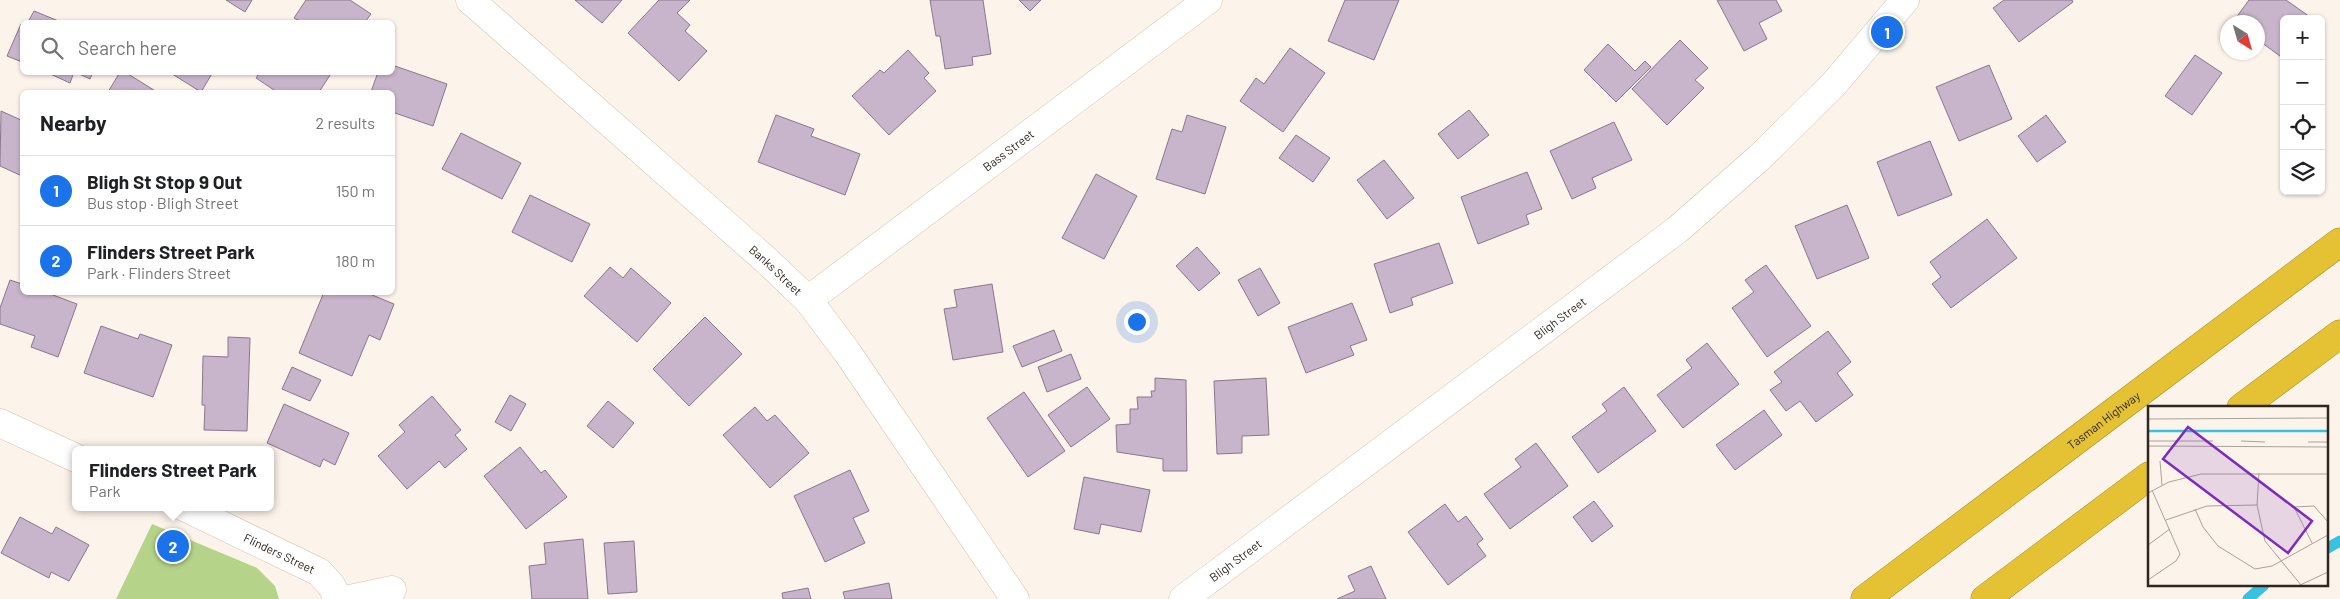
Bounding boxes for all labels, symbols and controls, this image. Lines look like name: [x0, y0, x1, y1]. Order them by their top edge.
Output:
pin: 1: [1871, 13, 1903, 51]
north arrow: [2220, 15, 2265, 60]
map controls: [2280, 15, 2325, 195]
button: +: [2280, 15, 2325, 60]
search box: [20, 20, 395, 75]
icon: search: [38, 34, 66, 62]
text: Search here: [78, 36, 177, 59]
button: −: [2280, 60, 2325, 105]
button: locate: [2280, 105, 2325, 150]
text: Nearby: [40, 110, 106, 135]
text: 2 results: [316, 113, 375, 132]
street label: Bass Street: [980, 126, 1036, 174]
button: layers: [2280, 150, 2325, 195]
text: Bligh St Stop 9 Out: [87, 170, 242, 193]
text: 1: [53, 181, 59, 200]
text: 150 m: [336, 181, 375, 200]
text: Bus stop · Bligh Street: [87, 193, 239, 212]
text: Flinders Street Park: [87, 240, 255, 263]
street label: Banks Street: [747, 242, 805, 298]
text: 2: [52, 251, 60, 270]
text: 180 m: [336, 251, 375, 270]
text: Park · Flinders Street: [87, 263, 231, 282]
street label: Bligh Street: [1531, 294, 1588, 342]
your location: [1124, 309, 1150, 335]
street label: Tasman Highway: [2064, 388, 2143, 452]
inset map: [2148, 406, 2328, 586]
popup: [72, 446, 274, 511]
text: Flinders Street Park: [89, 458, 257, 481]
text: Park: [89, 481, 121, 500]
pin: 2: [157, 527, 189, 565]
street label: Flinders Street: [242, 530, 317, 576]
street label: Bligh Street: [1206, 536, 1264, 584]

